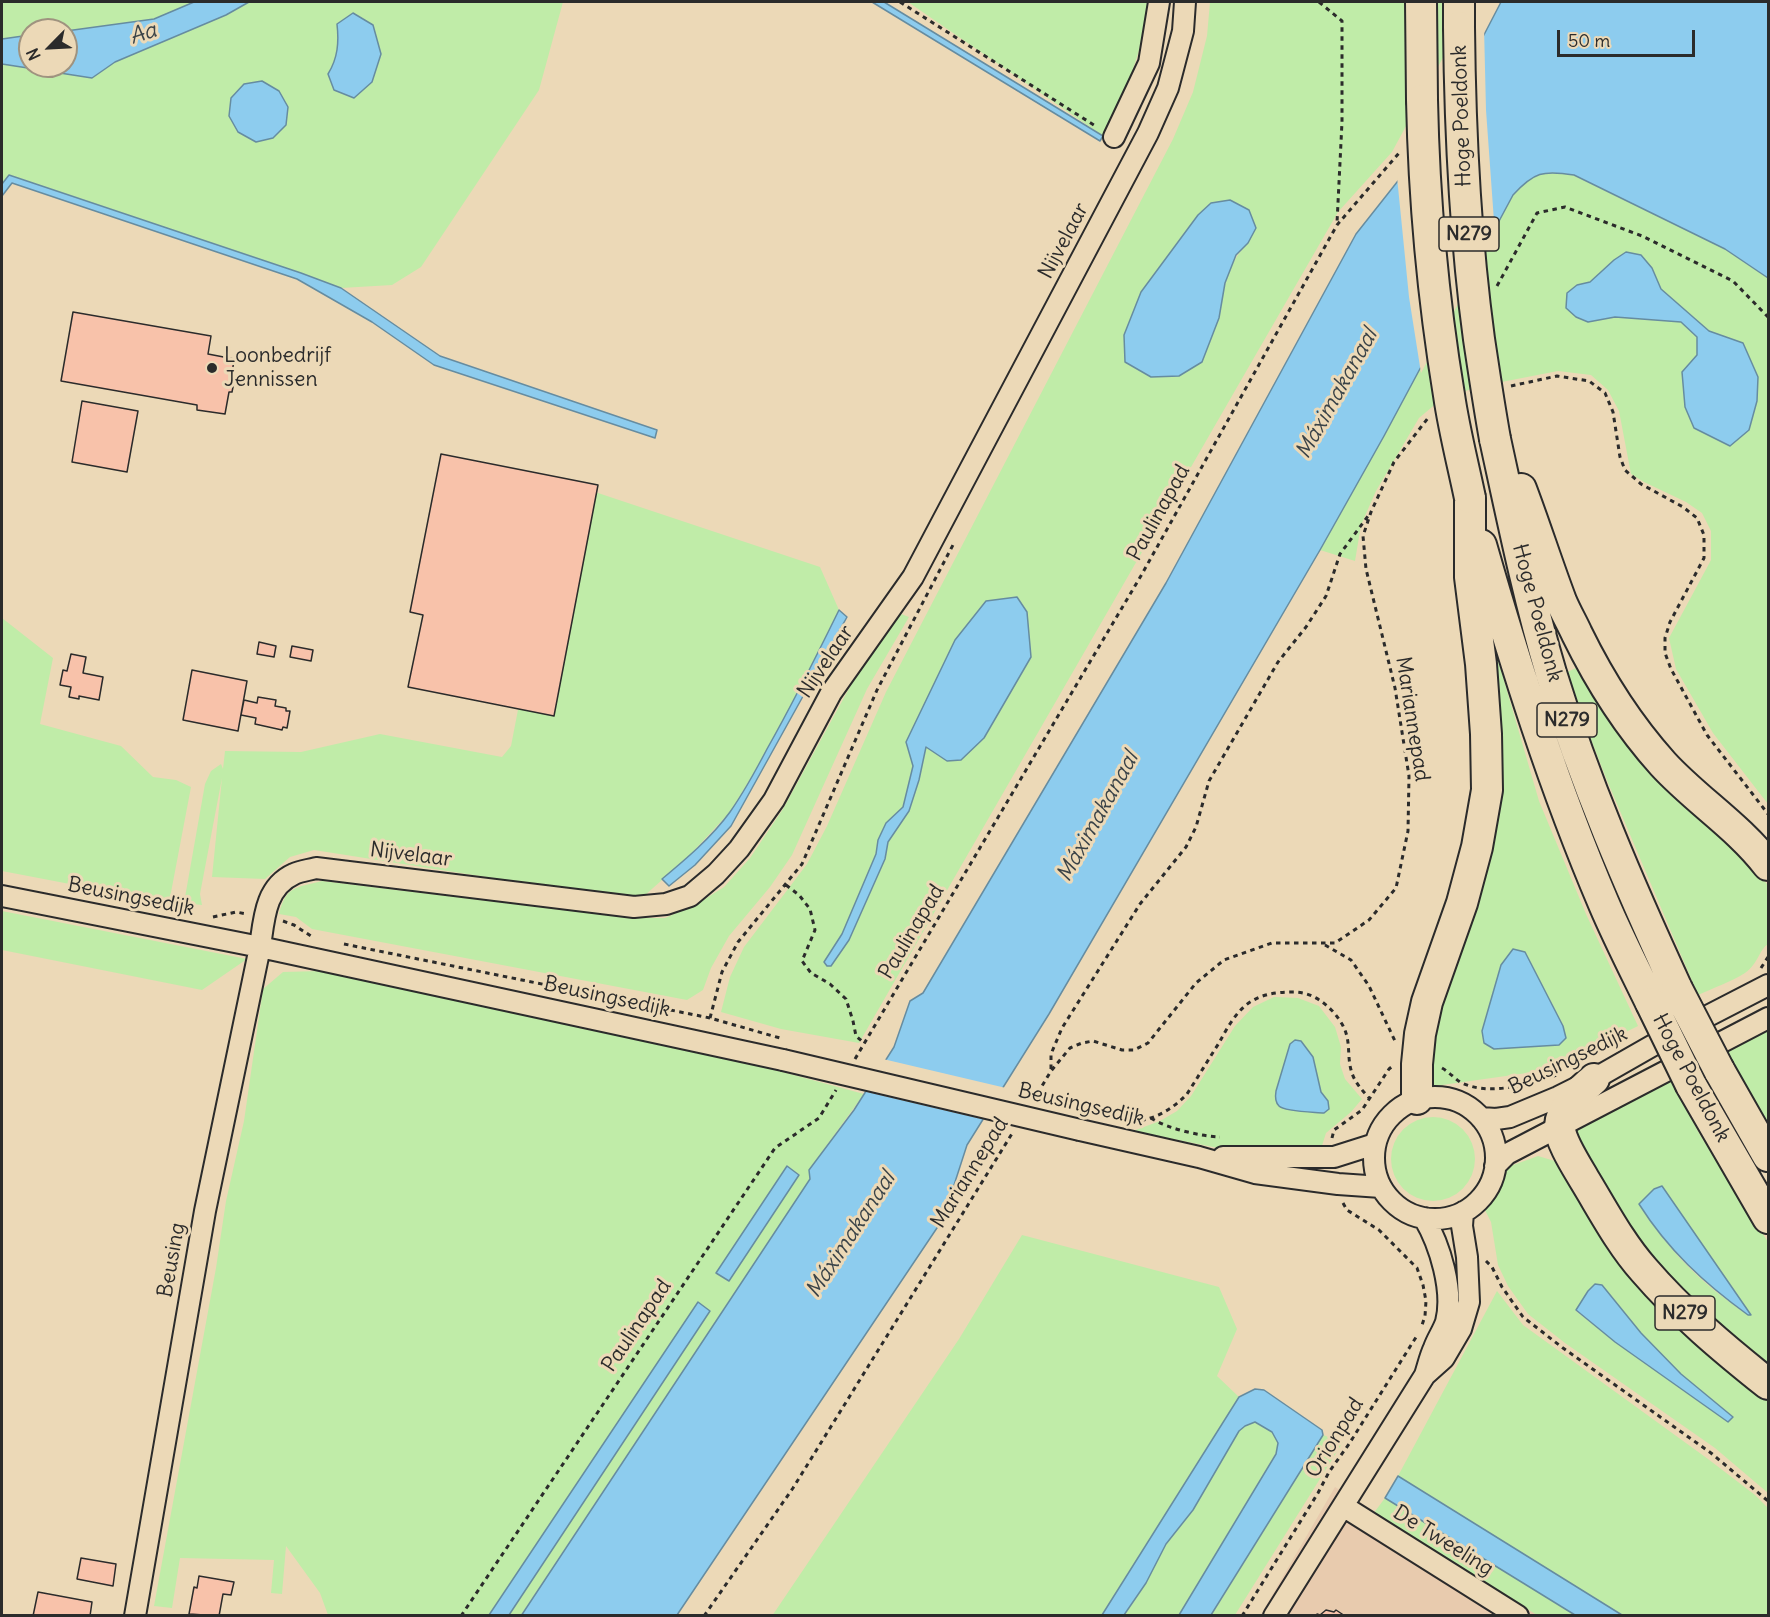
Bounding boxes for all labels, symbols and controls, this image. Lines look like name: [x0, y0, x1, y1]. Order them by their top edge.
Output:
water label: Aa: [126, 17, 160, 51]
north arrow: [18, 18, 78, 78]
scale bar: [1560, 18, 1698, 56]
text: 50 m: [1568, 29, 1610, 52]
text: N: [22, 45, 45, 64]
street label: Hoge Poeldonk: [1447, 45, 1477, 187]
street label: Nijvelaar: [1034, 199, 1094, 283]
road number: N279: [1439, 217, 1499, 251]
water label: Máximakanaal: [1291, 325, 1383, 463]
place label: Loonbedrijf Jennissen: [224, 343, 331, 393]
marker: Loonbedrijf Jennissen: [205, 361, 219, 375]
street label: Paulinapad: [1122, 461, 1196, 565]
street label: Hoge Poeldonk: [1506, 541, 1568, 685]
street label: Nijvelaar: [792, 621, 860, 703]
street label: Mariannepad: [1390, 655, 1434, 783]
road number: N279: [1537, 703, 1597, 737]
water label: Máximakanaal: [1052, 748, 1144, 886]
street label: Nijvelaar: [369, 837, 453, 873]
street label: Beusingsedijk: [65, 872, 197, 922]
street label: Paulinapad: [874, 880, 950, 984]
street label: Beusingsedijk: [541, 971, 673, 1023]
street label: Hoge Poeldonk: [1647, 1009, 1735, 1147]
street label: Beusingsedijk: [1505, 1021, 1631, 1101]
street label: Beusingsedijk: [1015, 1078, 1147, 1132]
street label: Mariannepad: [926, 1113, 1014, 1233]
water label: Máximakanaal: [801, 1167, 901, 1303]
street label: Beusing: [153, 1221, 191, 1299]
street label: Paulinapad: [597, 1275, 677, 1377]
road number: N279: [1655, 1296, 1715, 1330]
street label: Orionpad: [1301, 1393, 1369, 1483]
street label: De Tweeling: [1388, 1500, 1498, 1582]

